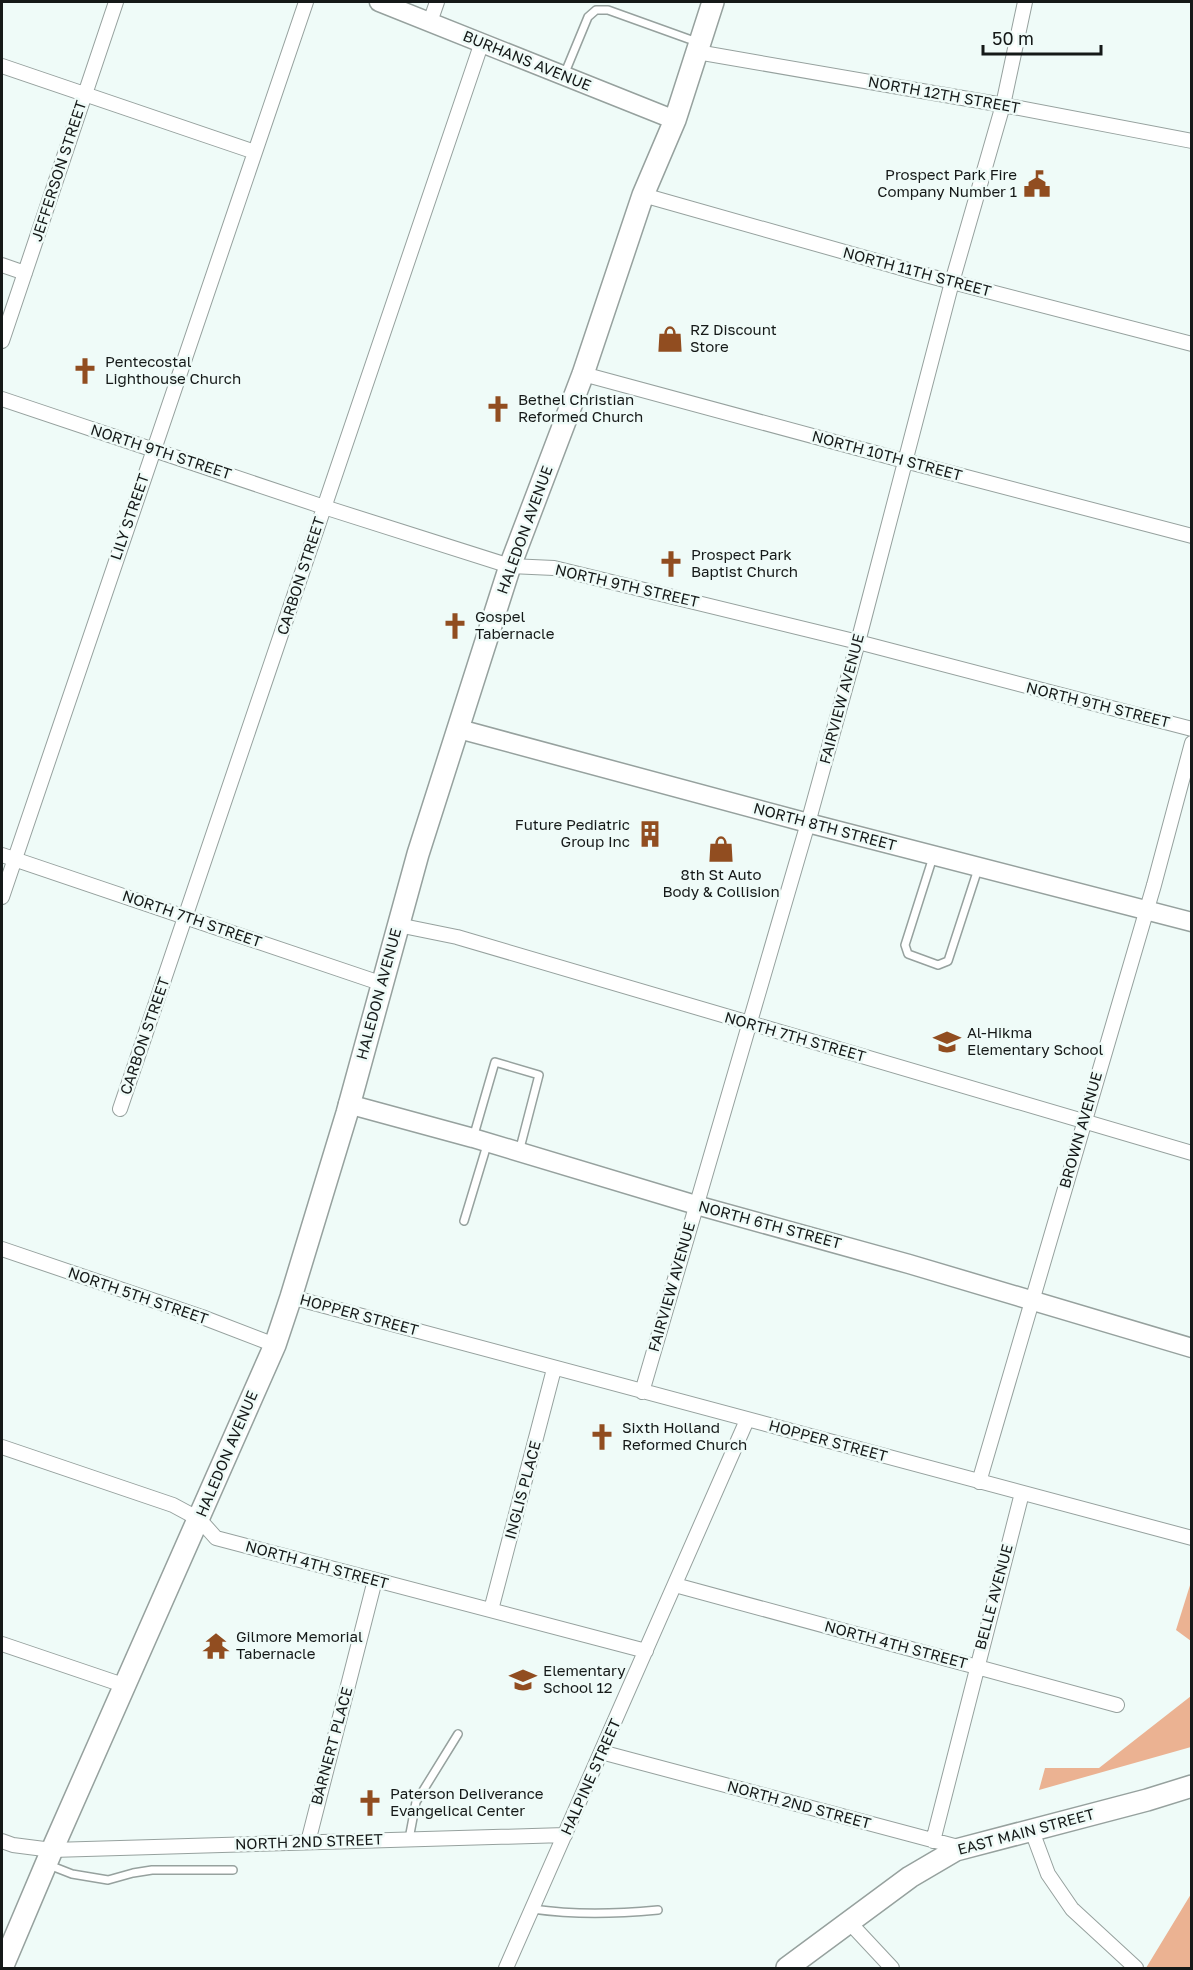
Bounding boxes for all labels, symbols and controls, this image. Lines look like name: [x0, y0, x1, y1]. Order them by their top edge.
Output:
scale bar: [983, 18, 1102, 56]
street label: BURHANS AVENUE: [461, 26, 594, 94]
text: 50 m: [992, 27, 1034, 49]
street label: NORTH 12TH STREET: [867, 72, 1022, 116]
street label: JEFFERSON STREET: [27, 98, 89, 243]
place label: Prospect Park Fire Company Number 1: [877, 165, 1017, 200]
public building icon: Prospect Park Fire Company Number 1: [1022, 169, 1052, 199]
street label: NORTH 11TH STREET: [841, 243, 993, 299]
place label: RZ Discount Store: [690, 320, 777, 355]
shop icon: RZ Discount Store: [655, 324, 685, 354]
place label: Pentecostal Lighthouse Church: [105, 352, 241, 387]
church icon: Pentecostal Lighthouse Church: [70, 356, 100, 386]
place label: Bethel Christian Reformed Church: [518, 390, 643, 425]
church icon: Bethel Christian Reformed Church: [483, 394, 513, 424]
street label: NORTH 9TH STREET: [89, 420, 234, 482]
street label: NORTH 10TH STREET: [810, 426, 964, 484]
street label: HALEDON AVENUE: [492, 463, 556, 596]
street label: LILY STREET: [106, 471, 152, 562]
street label: CARBON STREET: [272, 514, 328, 637]
place label: Prospect Park Baptist Church: [691, 545, 798, 580]
church icon: Prospect Park Baptist Church: [656, 549, 686, 579]
street label: NORTH 9TH STREET: [553, 560, 701, 610]
place label: Gospel Tabernacle: [475, 607, 555, 642]
church icon: Gospel Tabernacle: [440, 611, 470, 641]
street label: FAIRVIEW AVENUE: [815, 632, 867, 766]
street label: NORTH 9TH STREET: [1025, 677, 1172, 731]
street label: NORTH 8TH STREET: [752, 798, 899, 854]
place label: Future Pediatric Group Inc: [515, 815, 630, 850]
building icon: Future Pediatric Group Inc: [635, 819, 665, 849]
shop icon: 8th St Auto Body & Collision: [706, 834, 736, 864]
place label: 8th St Auto Body & Collision: [662, 865, 780, 900]
street label: NORTH 7TH STREET: [120, 886, 264, 950]
street label: HALEDON AVENUE: [352, 926, 404, 1061]
street label: CARBON STREET: [116, 975, 173, 1097]
street label: NORTH 7TH STREET: [723, 1007, 868, 1065]
place label: Al-Hikma Elementary School: [967, 1023, 1103, 1058]
school or university icon: Al-Hikma Elementary School: [932, 1027, 962, 1057]
street label: BROWN AVENUE: [1055, 1069, 1105, 1190]
street label: NORTH 6TH STREET: [697, 1196, 844, 1252]
street label: FAIRVIEW AVENUE: [644, 1220, 698, 1354]
street label: NORTH 5TH STREET: [66, 1263, 211, 1327]
street label: HOPPER STREET: [298, 1290, 420, 1339]
street label: HALEDON AVENUE: [191, 1388, 261, 1519]
street label: HOPPER STREET: [767, 1416, 889, 1465]
place label: Sixth Holland Reformed Church: [622, 1418, 747, 1453]
church icon: Sixth Holland Reformed Church: [587, 1422, 617, 1452]
street label: INGLIS PLACE: [500, 1439, 544, 1541]
street label: NORTH 4TH STREET: [244, 1536, 391, 1592]
street label: BELLE AVENUE: [970, 1542, 1016, 1652]
street label: NORTH 4TH STREET: [823, 1616, 970, 1672]
place label: Gilmore Memorial Tabernacle: [236, 1627, 363, 1662]
temple icon: Gilmore Memorial Tabernacle: [201, 1631, 231, 1661]
place label: Elementary School 12: [543, 1661, 626, 1696]
school or university icon: Elementary School 12: [508, 1665, 538, 1695]
street label: BARNERT PLACE: [307, 1685, 355, 1807]
street label: HALPINE STREET: [556, 1716, 624, 1838]
street label: NORTH 2ND STREET: [725, 1776, 873, 1832]
place label: Paterson Deliverance Evangelical Center: [390, 1784, 544, 1819]
church icon: Paterson Deliverance Evangelical Center: [355, 1788, 385, 1818]
street label: EAST MAIN STREET: [955, 1804, 1096, 1858]
street label: NORTH 2ND STREET: [235, 1829, 383, 1853]

